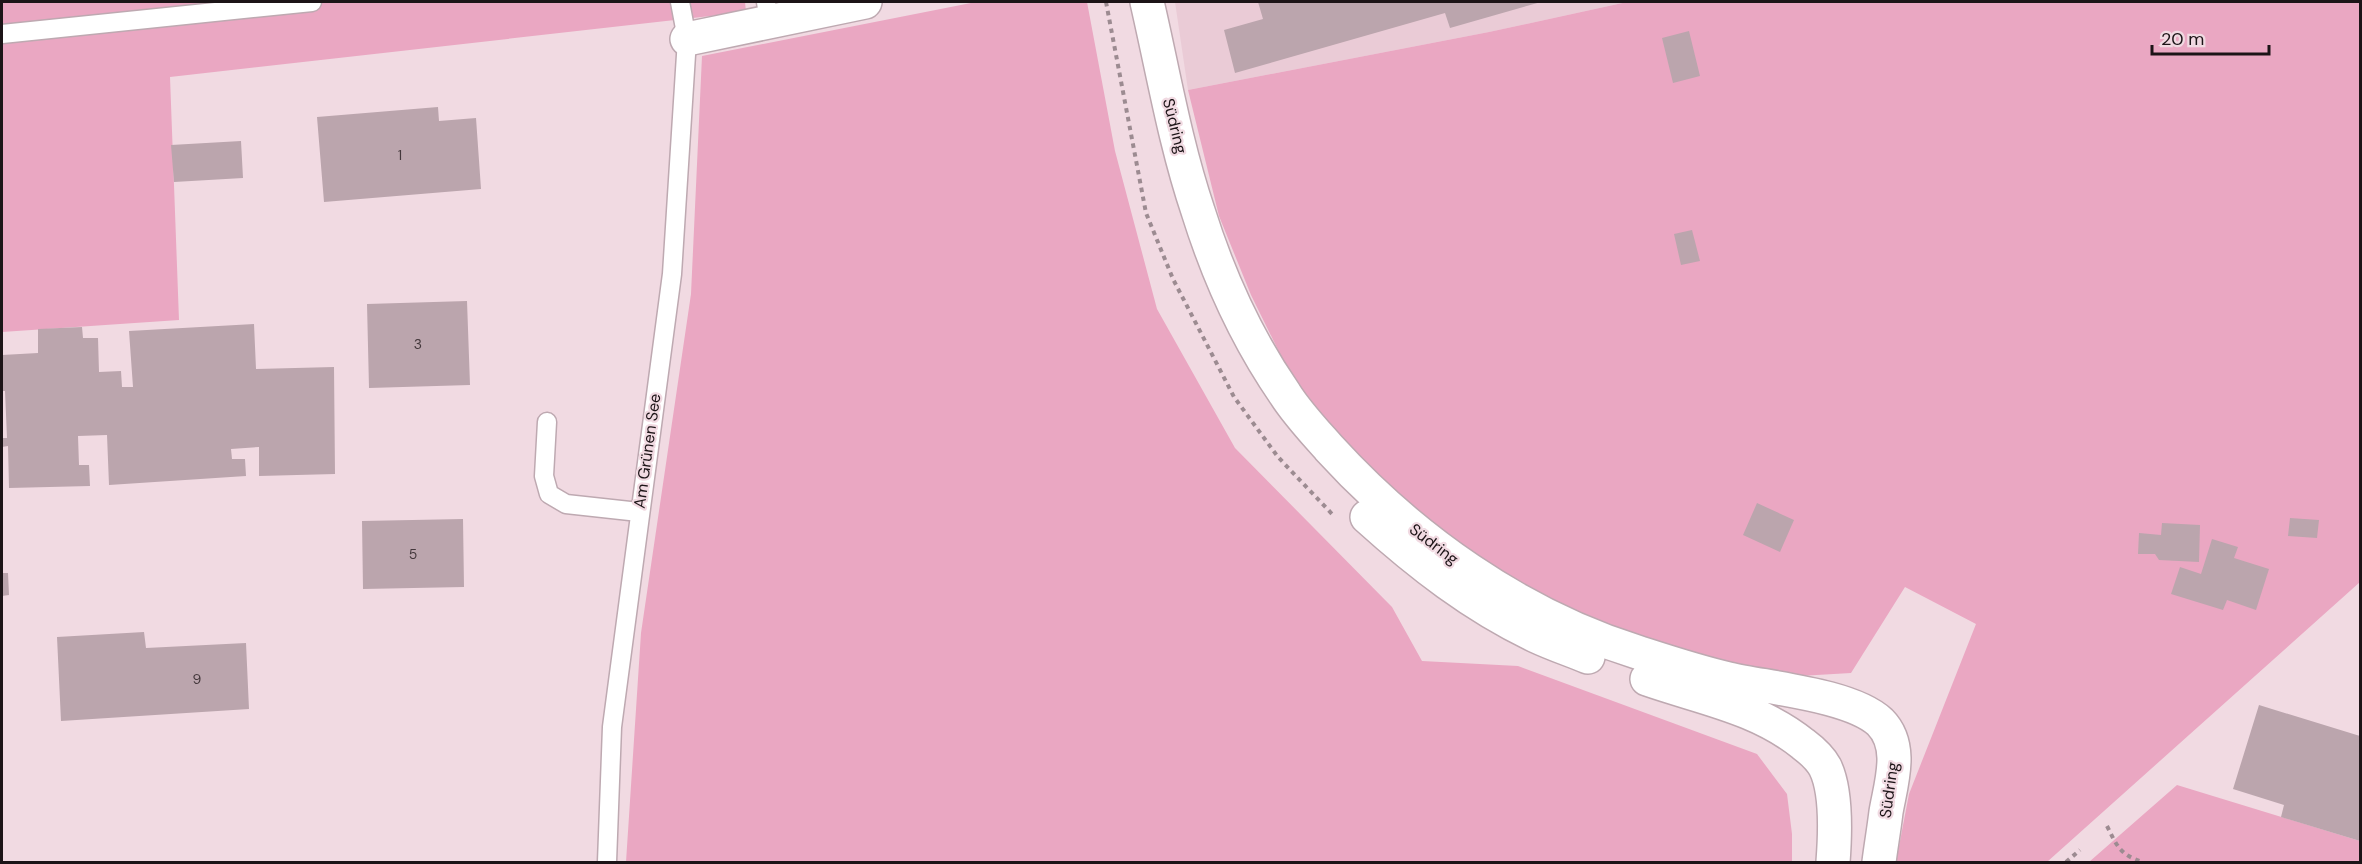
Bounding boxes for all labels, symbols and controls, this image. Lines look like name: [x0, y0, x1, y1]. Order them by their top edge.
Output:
scale bar: [2152, 18, 2269, 56]
text: 20 m: [2161, 27, 2204, 51]
street label: Südring: [1158, 96, 1192, 156]
house number: 1: [398, 146, 402, 164]
house number: 3: [414, 335, 422, 353]
street label: Am Grünen See: [629, 392, 665, 510]
street label: Südring: [1405, 519, 1463, 569]
house number: 5: [409, 545, 417, 563]
house number: 9: [193, 670, 202, 688]
street label: Südring: [1875, 761, 1903, 819]

